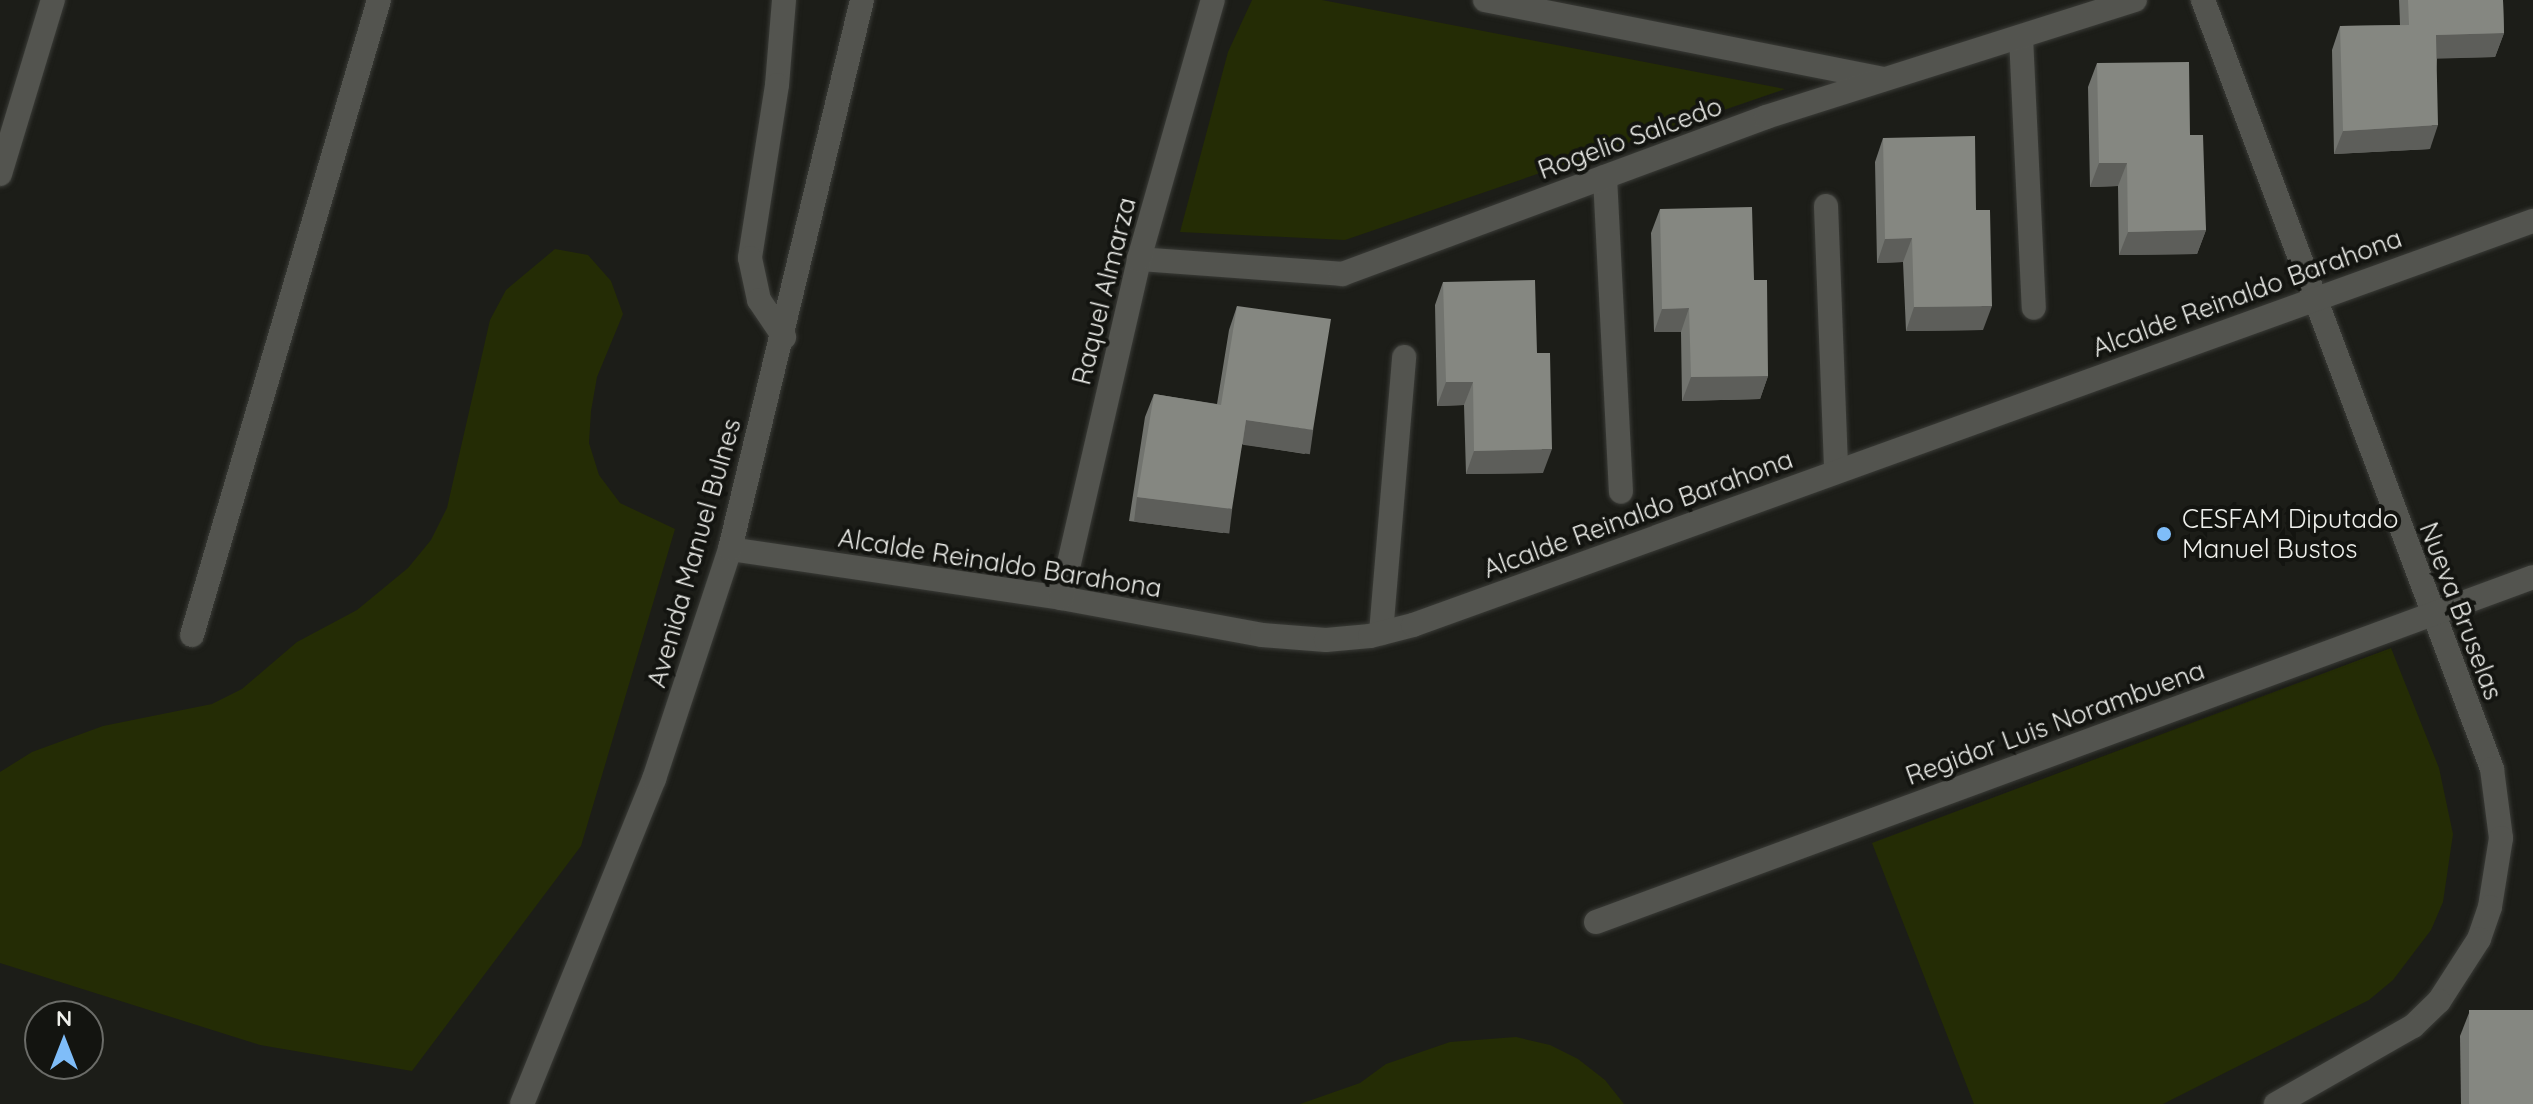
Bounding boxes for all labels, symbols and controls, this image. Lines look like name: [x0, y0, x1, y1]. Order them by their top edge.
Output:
street label: Rogelio Salcedo: [1534, 90, 1726, 186]
street label: Raquel Almarza: [1066, 194, 1142, 388]
street label: Alcalde Reinaldo Barahona: [2088, 222, 2406, 364]
street label: Avenida Manuel Bulnes: [641, 415, 747, 691]
street label: Alcalde Reinaldo Barahona: [1479, 443, 1797, 585]
place label: CESFAM Diputado Manuel Bustos: [2182, 503, 2399, 564]
street label: Nueva Bruselas: [2413, 518, 2509, 704]
street label: Alcalde Reinaldo Barahona: [836, 522, 1164, 604]
marker: CESFAM Diputado Manuel Bustos: [2153, 523, 2175, 545]
street label: Regidor Luis Norambuena: [1901, 654, 2209, 792]
north arrow: [24, 1000, 104, 1080]
text: N: [56, 1004, 72, 1032]

